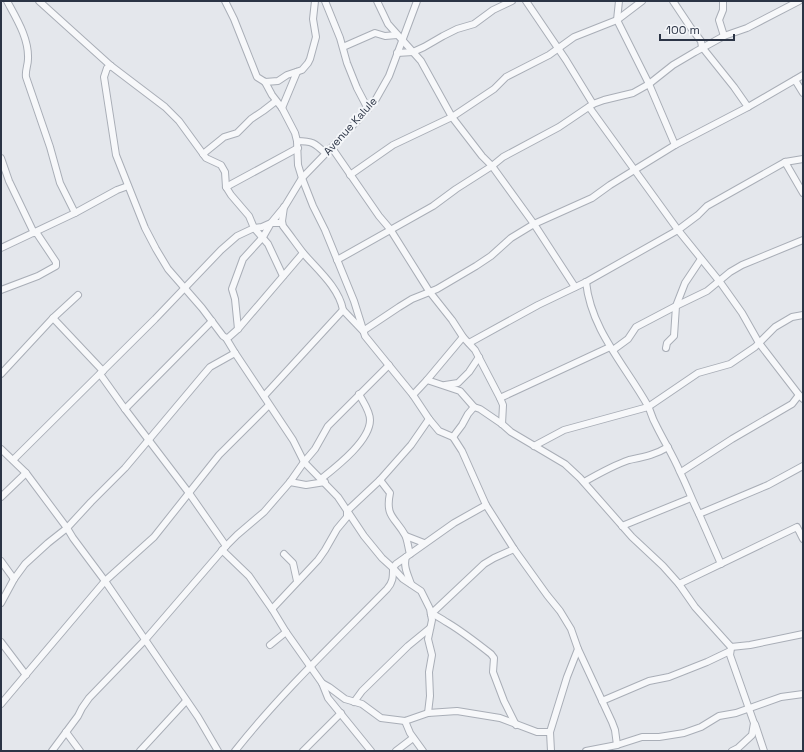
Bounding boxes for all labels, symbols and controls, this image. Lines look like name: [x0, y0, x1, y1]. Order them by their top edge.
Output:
scale bar: [660, 16, 734, 42]
text: 100 m: [666, 22, 700, 38]
street label: Avenue Kalule: [320, 94, 380, 158]

